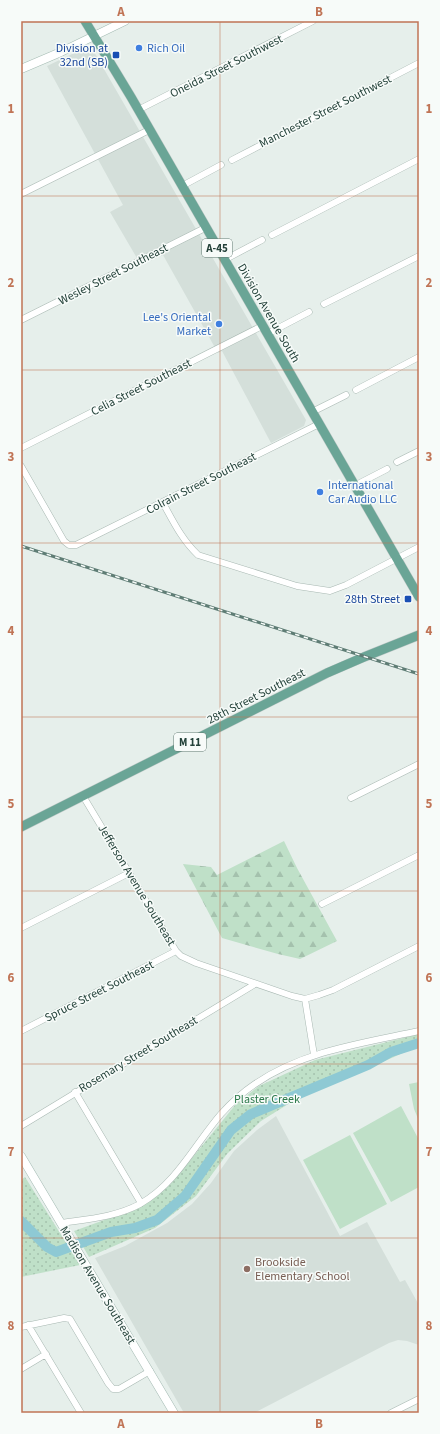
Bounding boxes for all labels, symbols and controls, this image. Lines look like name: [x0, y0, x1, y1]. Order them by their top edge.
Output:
text: A: [116, 3, 125, 21]
text: B: [315, 3, 323, 21]
street label: Oneida Street Southwest: [167, 31, 286, 102]
place label: Division at 32nd (SB): [56, 40, 108, 71]
place label: Rich Oil: [147, 40, 185, 57]
marker: Rich Oil: [134, 43, 144, 53]
marker: Division at 32nd (SB): [111, 50, 121, 60]
street label: Manchester Street Southwest: [256, 71, 394, 152]
text: 1: [8, 100, 15, 118]
text: 1: [426, 100, 433, 118]
street label: Wesley Street Southeast: [56, 239, 171, 309]
road number: A-45: [202, 239, 232, 257]
street label: Division Avenue South: [233, 261, 304, 366]
text: 2: [8, 274, 15, 292]
text: 2: [426, 274, 433, 292]
place label: Lee's Oriental Market: [143, 309, 211, 340]
marker: Lee's Oriental Market: [214, 319, 224, 329]
street label: Celia Street Southeast: [88, 355, 194, 420]
text: 3: [8, 448, 15, 466]
street label: Colrain Street Southeast: [143, 448, 259, 519]
text: 3: [426, 448, 433, 466]
place label: International Car Audio LLC: [328, 477, 397, 508]
marker: International Car Audio LLC: [315, 487, 325, 497]
place label: 28th Street: [345, 591, 400, 608]
marker: 28th Street: [403, 594, 413, 604]
text: 4: [8, 622, 15, 640]
text: 4: [426, 622, 433, 640]
street label: 28th Street Southeast: [204, 664, 308, 729]
road number: M 11: [174, 733, 206, 751]
text: 5: [8, 795, 15, 813]
text: 5: [426, 795, 433, 813]
street label: Jefferson Avenue Southeast: [93, 821, 180, 949]
street label: Spruce Street Southeast: [42, 957, 157, 1026]
text: 6: [8, 969, 15, 987]
text: 6: [426, 969, 433, 987]
street label: Rosemary Street Southeast: [76, 1012, 201, 1097]
park label: Plaster Creek: [234, 1091, 300, 1108]
text: 7: [8, 1143, 15, 1161]
text: 7: [426, 1143, 433, 1161]
street label: Madison Avenue Southeast: [56, 1223, 140, 1347]
place label: Brookside Elementary School: [255, 1254, 350, 1285]
marker: Brookside Elementary School: [242, 1264, 252, 1274]
text: 8: [8, 1317, 15, 1335]
text: 8: [426, 1317, 433, 1335]
text: A: [116, 1415, 125, 1433]
text: B: [315, 1415, 323, 1433]

